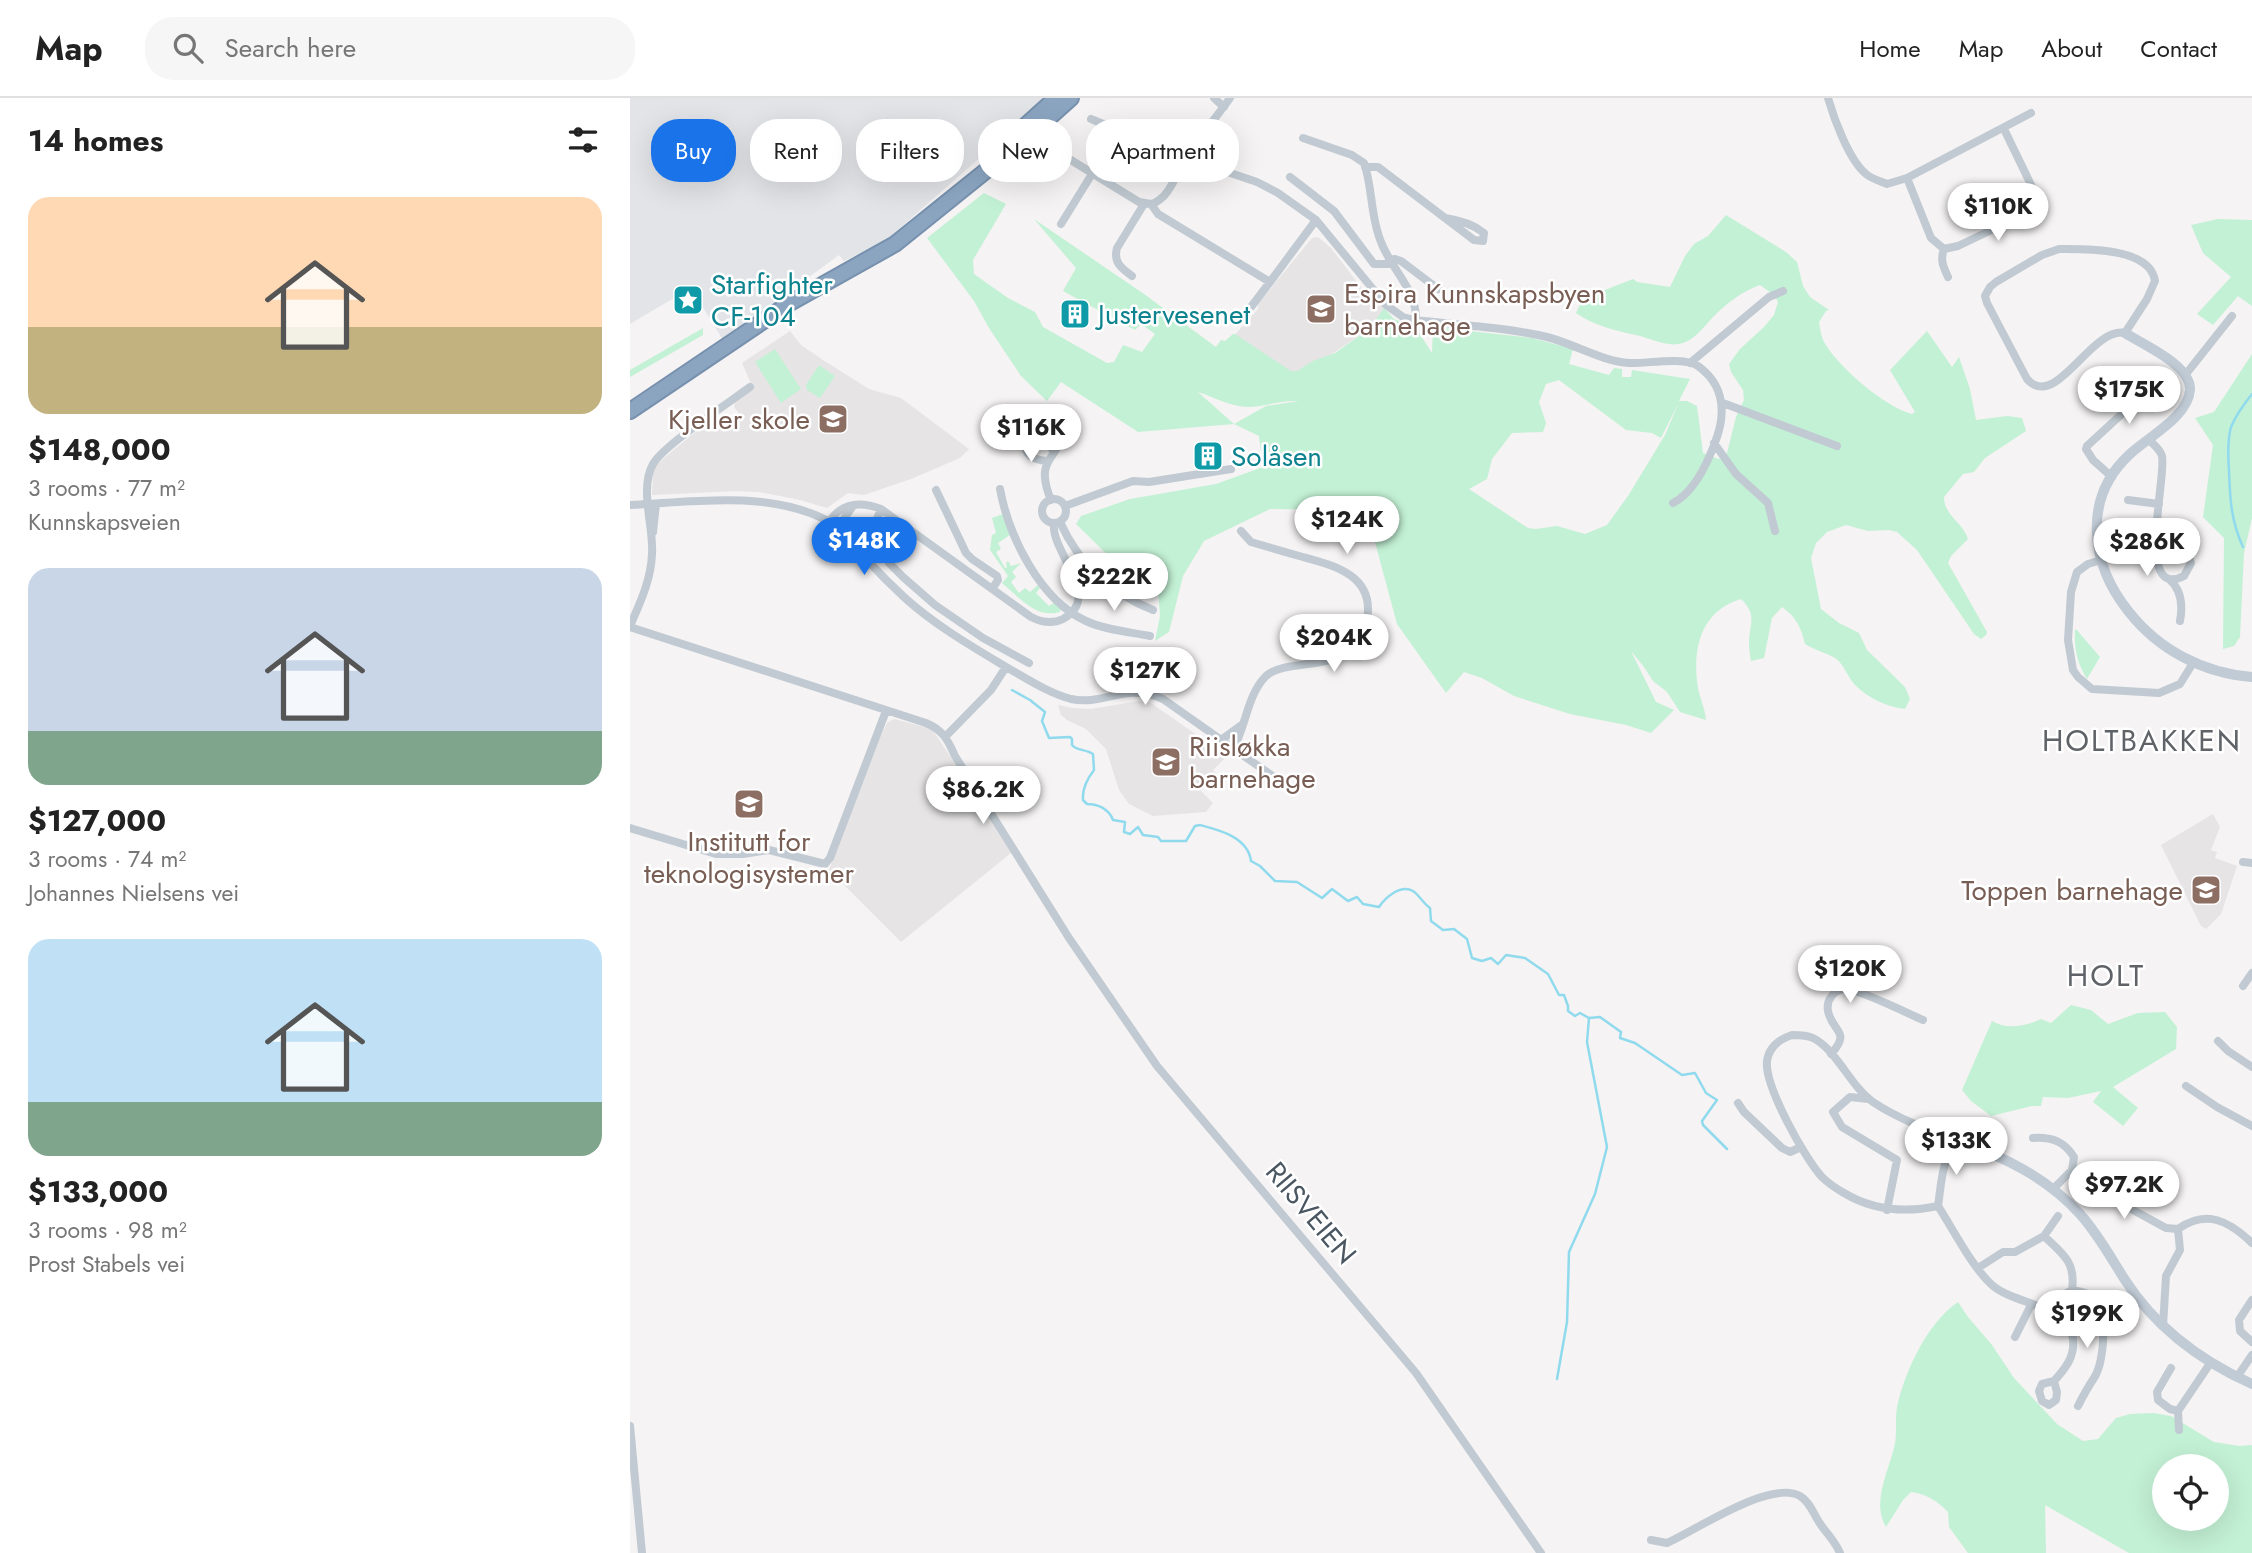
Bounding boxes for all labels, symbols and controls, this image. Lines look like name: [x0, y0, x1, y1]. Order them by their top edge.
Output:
search box: [145, 17, 635, 80]
text: Map: [35, 25, 103, 72]
icon: search: [169, 29, 207, 67]
text: Search here: [225, 29, 356, 67]
text: Home: [1859, 31, 1921, 66]
text: Map: [1959, 31, 2003, 66]
text: About: [2041, 31, 2102, 66]
text: Contact: [2140, 31, 2217, 66]
text: 14 homes: [28, 119, 163, 162]
chip: Buy: [651, 119, 736, 182]
chip: Rent: [750, 119, 842, 182]
chip: Filters: [856, 119, 964, 182]
chip: New: [978, 119, 1072, 182]
chip: Apartment: [1086, 119, 1239, 182]
icon: filters: [564, 121, 602, 159]
pin: $110K: [1949, 184, 2047, 243]
text: $110K: [1963, 189, 2033, 223]
icon: home: [252, 242, 378, 368]
place label: Starfighter CF-104: [711, 264, 833, 337]
place label: Espira Kunnskapsbyen barnehage: [1344, 273, 1605, 346]
place icon: Starfighter CF-104: [671, 283, 705, 317]
school or university icon: Espira Kunnskapsbyen barnehage: [1304, 292, 1338, 326]
place label: Justervesenet: [1094, 294, 1250, 335]
building icon: Justervesenet: [1058, 297, 1092, 331]
pin: $175K: [2080, 366, 2178, 426]
text: $175K: [2094, 372, 2164, 406]
place label: Kjeller skole: [668, 399, 810, 440]
school or university icon: Kjeller skole: [816, 402, 850, 436]
pin: $116K: [982, 404, 1080, 464]
text: $116K: [996, 410, 1066, 444]
text: $148,000: [28, 428, 171, 471]
place label: Solåsen: [1231, 436, 1322, 477]
building icon: Solåsen: [1191, 439, 1225, 473]
text: 3 rooms · 77 m²: [28, 471, 185, 505]
pin: $124K: [1298, 496, 1396, 556]
text: $124K: [1310, 502, 1384, 536]
text: Kunnskapsveien: [28, 505, 181, 539]
pin: $148K: [815, 518, 913, 577]
pin: $286K: [2098, 518, 2196, 578]
text: $148K: [828, 523, 900, 557]
text: $286K: [2109, 524, 2185, 558]
pin: $222K: [1065, 554, 1163, 613]
text: $222K: [1076, 559, 1152, 593]
icon: home: [252, 613, 378, 739]
pin: $204K: [1285, 614, 1383, 674]
text: $204K: [1296, 620, 1372, 654]
pin: $127K: [1096, 648, 1194, 707]
text: $127K: [1109, 653, 1181, 687]
district label: HOLTBAKKEN: [2042, 719, 2242, 762]
place label: Riisløkka barnehage: [1189, 726, 1316, 799]
school or university icon: Riisløkka barnehage: [1149, 745, 1183, 779]
pin: $86.2K: [926, 766, 1040, 826]
text: $86.2K: [942, 772, 1024, 806]
school or university icon: Institutt for teknologisystemer: [732, 787, 766, 821]
text: $127,000: [28, 799, 166, 842]
place label: Institutt for teknologisystemer: [644, 821, 854, 894]
text: 3 rooms · 74 m²: [28, 842, 186, 876]
place label: Toppen barnehage: [1961, 870, 2183, 911]
school or university icon: Toppen barnehage: [2189, 873, 2223, 907]
text: Johannes Nielsens vei: [28, 876, 239, 910]
pin: $120K: [1801, 946, 1899, 1005]
text: $120K: [1814, 951, 1886, 985]
district label: HOLT: [2067, 954, 2145, 997]
icon: home: [252, 984, 378, 1110]
pin: $133K: [1907, 1118, 2005, 1177]
text: $133K: [1921, 1123, 1991, 1157]
street label: RIISVEIEN: [1256, 1153, 1366, 1273]
pin: $97.2K: [2067, 1162, 2181, 1221]
text: $97.2K: [2084, 1167, 2164, 1201]
text: $133,000: [28, 1170, 168, 1213]
text: 3 rooms · 98 m²: [28, 1213, 187, 1247]
text: Prost Stabels vei: [28, 1247, 185, 1281]
pin: $199K: [2038, 1290, 2136, 1350]
text: $199K: [2051, 1296, 2123, 1330]
map controls: [2152, 1454, 2229, 1531]
button: locate: [2152, 1454, 2229, 1531]

